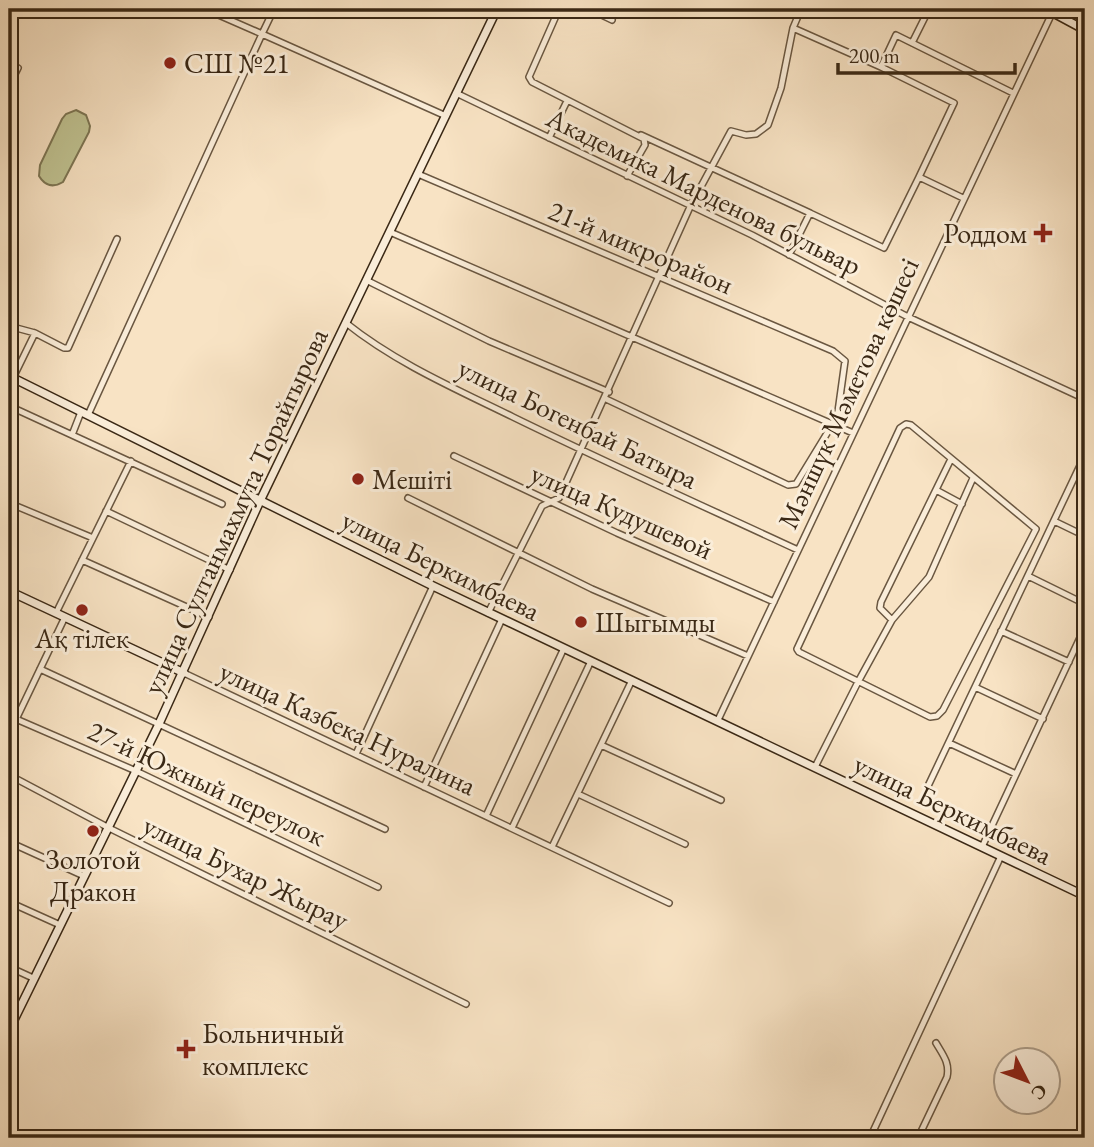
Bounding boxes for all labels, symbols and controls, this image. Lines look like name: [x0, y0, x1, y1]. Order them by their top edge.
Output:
scale bar: [838, 32, 1015, 76]
text: 200 m: [849, 42, 900, 69]
place label: СШ №21: [184, 45, 290, 81]
marker: СШ №21: [162, 55, 178, 71]
street label: Академика Марденова бульвар: [540, 99, 867, 283]
street label: 21-й микрорайон: [543, 192, 739, 302]
place label: Роддом: [943, 215, 1027, 251]
marker: Роддом: [1033, 223, 1053, 243]
street label: Мәншүк Мәметова көшесі: [769, 251, 927, 534]
street label: улица Султанмахмута Торайгырова: [134, 321, 336, 700]
street label: улица Богенбай Батыра: [452, 349, 704, 497]
street label: улица Кудушевой: [525, 455, 719, 567]
place label: Мешіті: [372, 461, 452, 497]
marker: Мешіті: [350, 471, 366, 487]
street label: улица Беркимбаева: [336, 501, 547, 629]
marker: Ақ тілек: [74, 602, 90, 618]
place label: Шыгымды: [595, 604, 715, 640]
marker: Шыгымды: [573, 614, 589, 630]
place label: Ақ тілек: [34, 620, 129, 656]
street label: улица Казбека Нуралина: [214, 653, 483, 804]
street label: 27-й Южный переулок: [82, 712, 332, 854]
street label: улица Беркимбаева: [848, 745, 1059, 873]
street label: улица Бухар Жырау: [137, 807, 355, 938]
marker: Золотой Дракон: [85, 823, 101, 839]
place label: Золотой Дракон: [46, 841, 141, 909]
place label: Больничный комплекс: [202, 1015, 345, 1083]
marker: Больничный комплекс: [176, 1039, 196, 1059]
north arrow: [992, 1046, 1062, 1116]
text: С: [1025, 1079, 1053, 1105]

